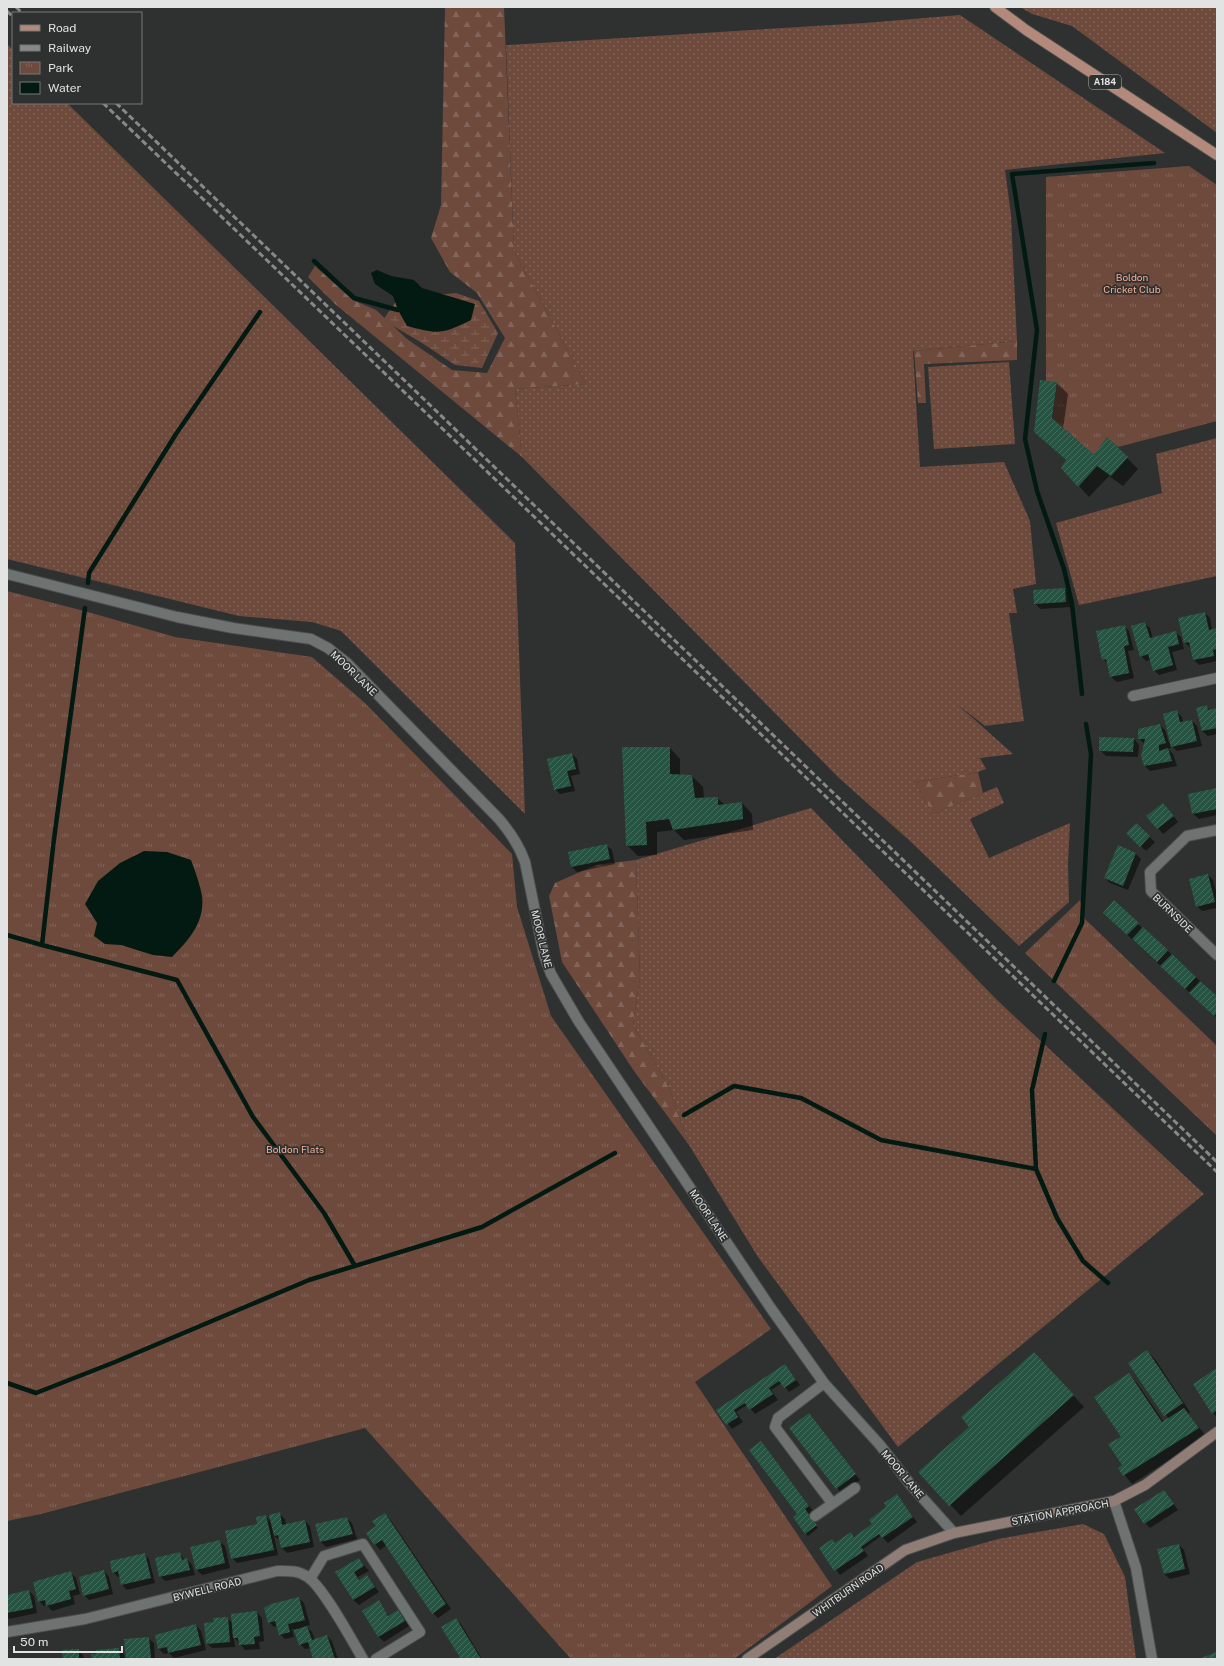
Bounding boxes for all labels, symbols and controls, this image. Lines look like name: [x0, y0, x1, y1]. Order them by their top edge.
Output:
legend: [12, 12, 142, 104]
text: Road: [48, 21, 76, 35]
text: Railway: [48, 41, 92, 55]
text: Park: [48, 61, 74, 75]
road number: A184: [1089, 75, 1121, 89]
text: Water: [48, 81, 82, 95]
park label: Boldon Cricket Club: [1103, 271, 1161, 295]
street label: MOOR LANE: [328, 648, 380, 698]
street label: BURNSIDE: [1151, 891, 1195, 935]
street label: MOOR LANE: [529, 909, 555, 969]
park label: Boldon Flats: [266, 1143, 324, 1155]
street label: MOOR LANE: [687, 1187, 731, 1243]
street label: MOOR LANE: [879, 1447, 927, 1501]
street label: STATION APPROACH: [1010, 1497, 1110, 1527]
street label: WHITBURN ROAD: [810, 1561, 886, 1619]
street label: BYWELL ROAD: [171, 1575, 243, 1603]
scale bar: [14, 1628, 122, 1654]
text: 50 m: [20, 1635, 48, 1649]

